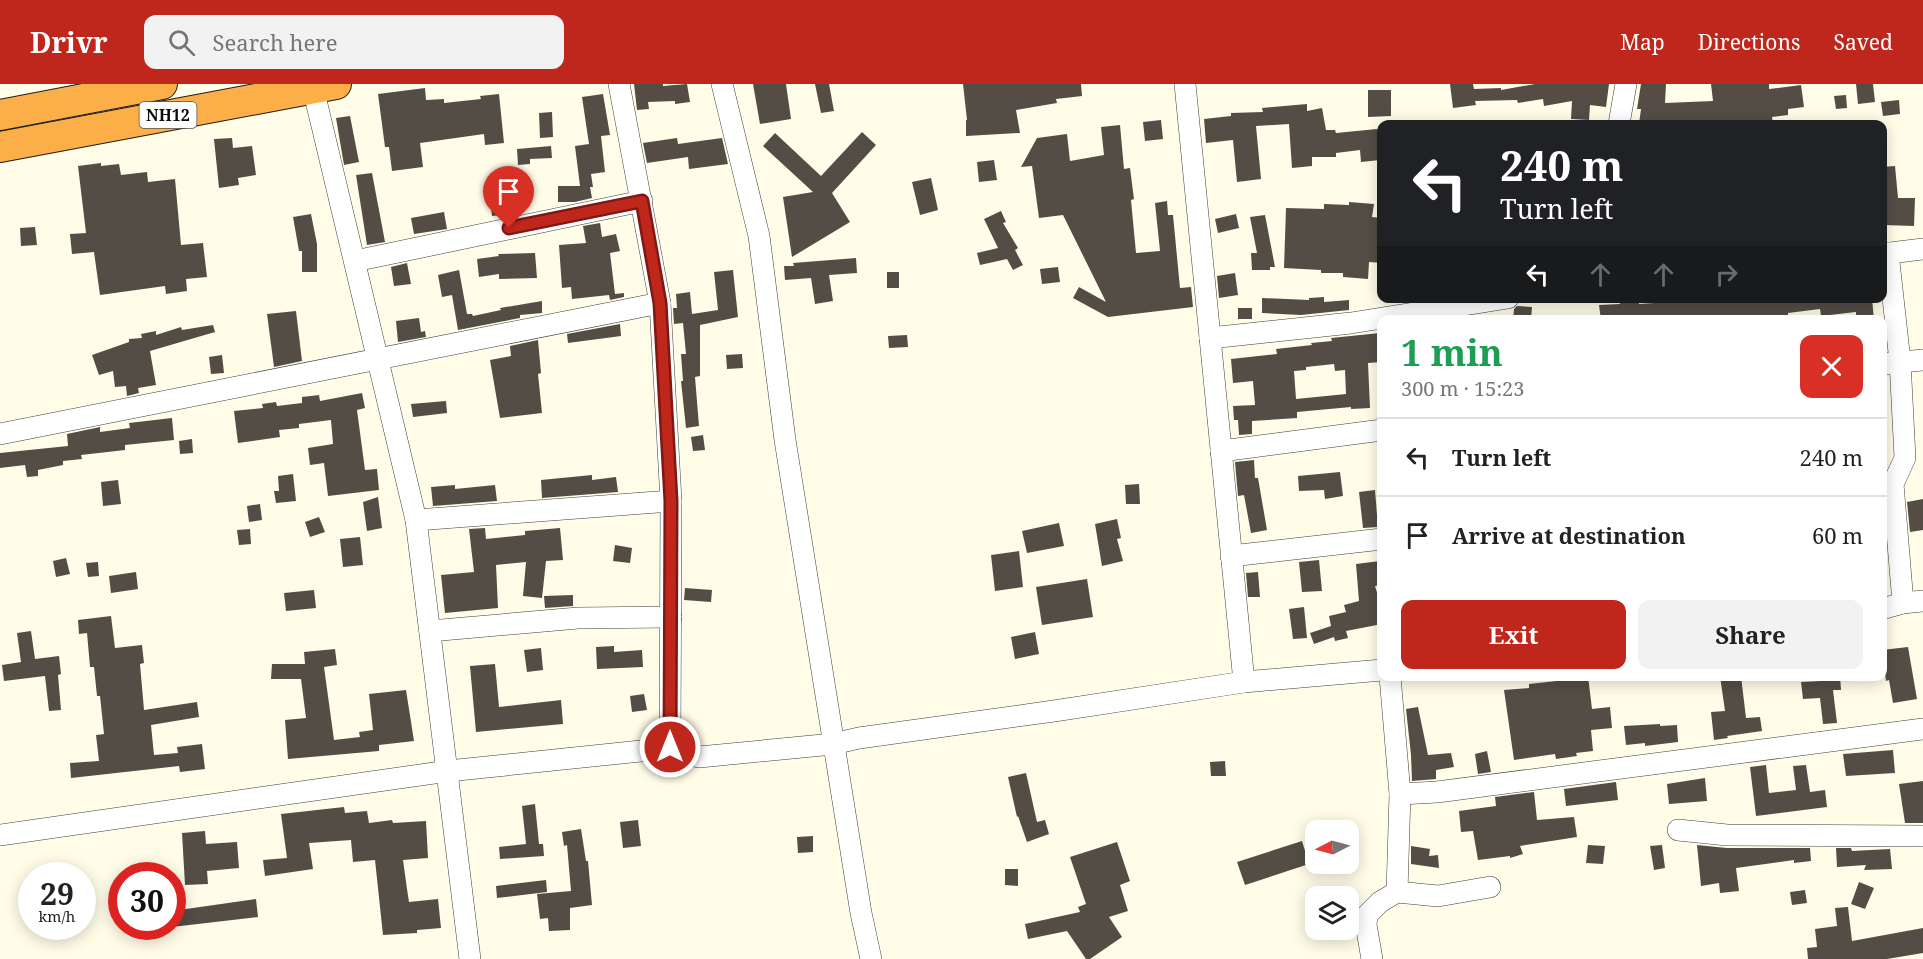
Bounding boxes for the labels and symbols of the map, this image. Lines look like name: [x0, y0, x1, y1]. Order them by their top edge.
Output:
road number: NH12: [140, 102, 196, 128]
pin: [483, 166, 534, 228]
position arrow: [638, 715, 702, 779]
north arrow: [1305, 820, 1359, 874]
speed limit sign: 30: [108, 862, 186, 940]

